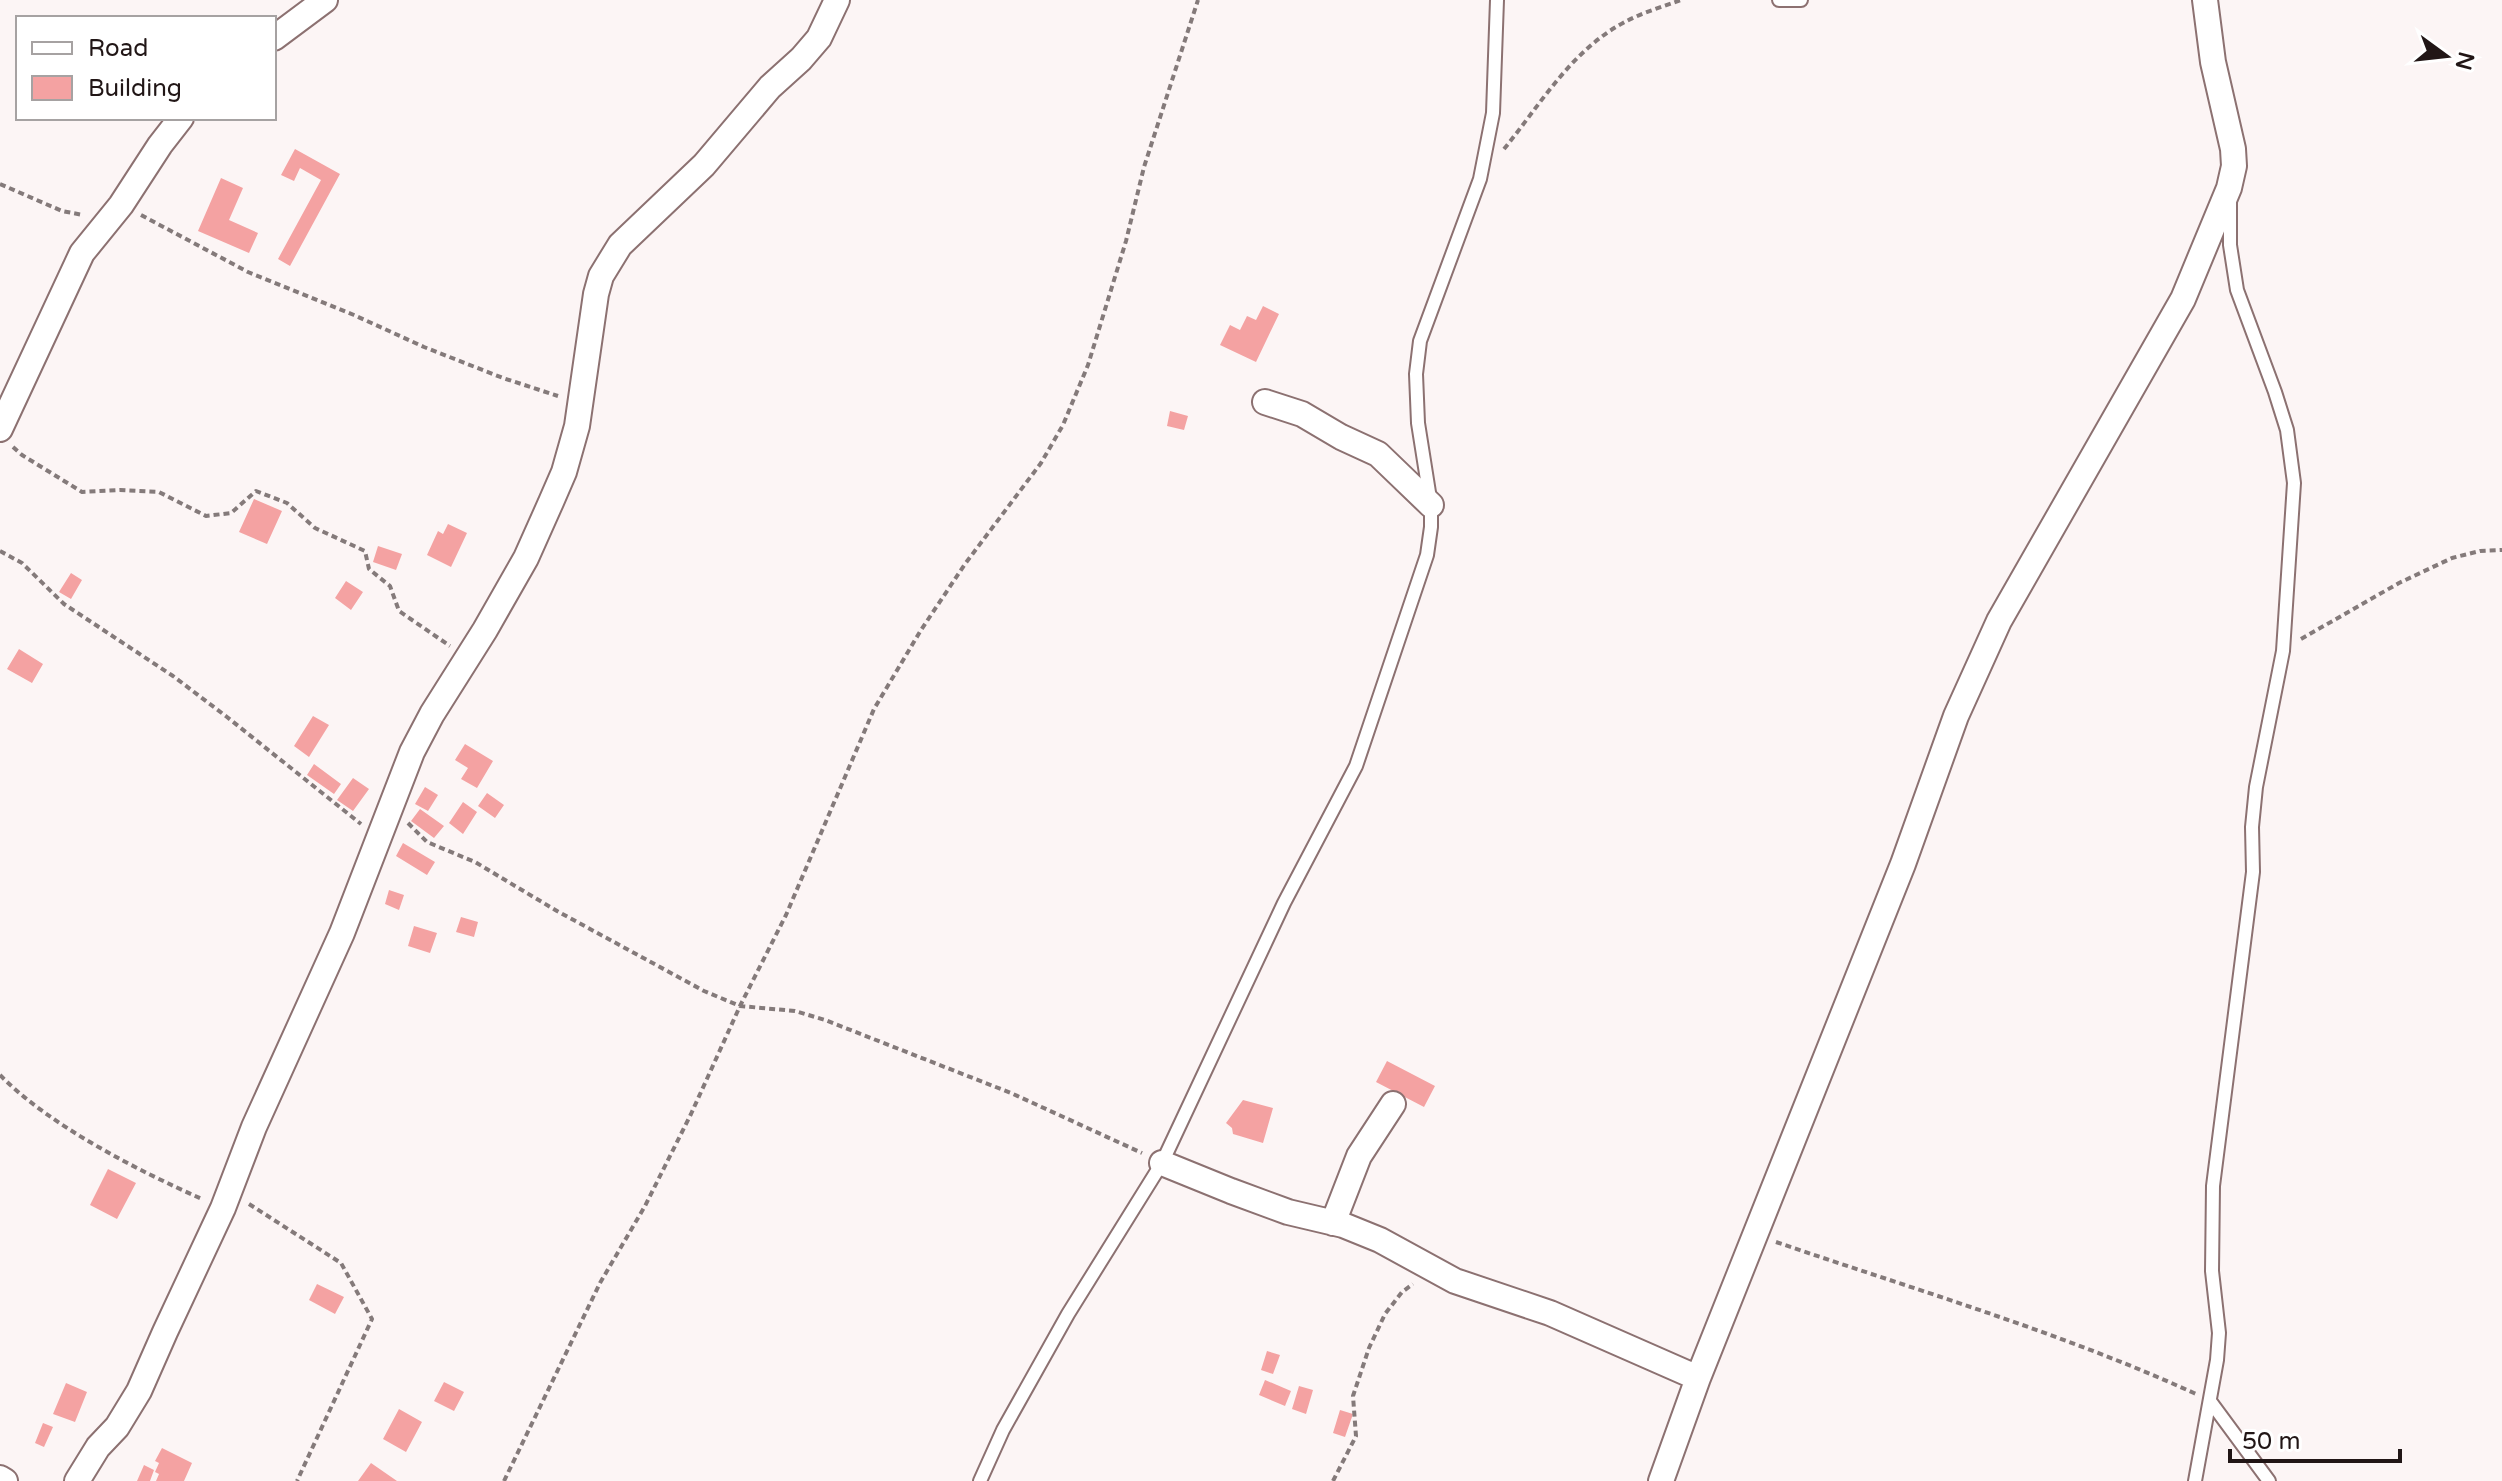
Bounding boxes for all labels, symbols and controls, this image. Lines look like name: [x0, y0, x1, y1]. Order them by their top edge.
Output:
legend: [16, 16, 276, 120]
north arrow: [2406, 16, 2486, 96]
text: Road: [88, 34, 148, 63]
text: N: [2450, 49, 2479, 73]
text: Building: [88, 74, 182, 103]
scale bar: [2230, 1413, 2400, 1463]
text: 50 m: [2242, 1427, 2300, 1456]

